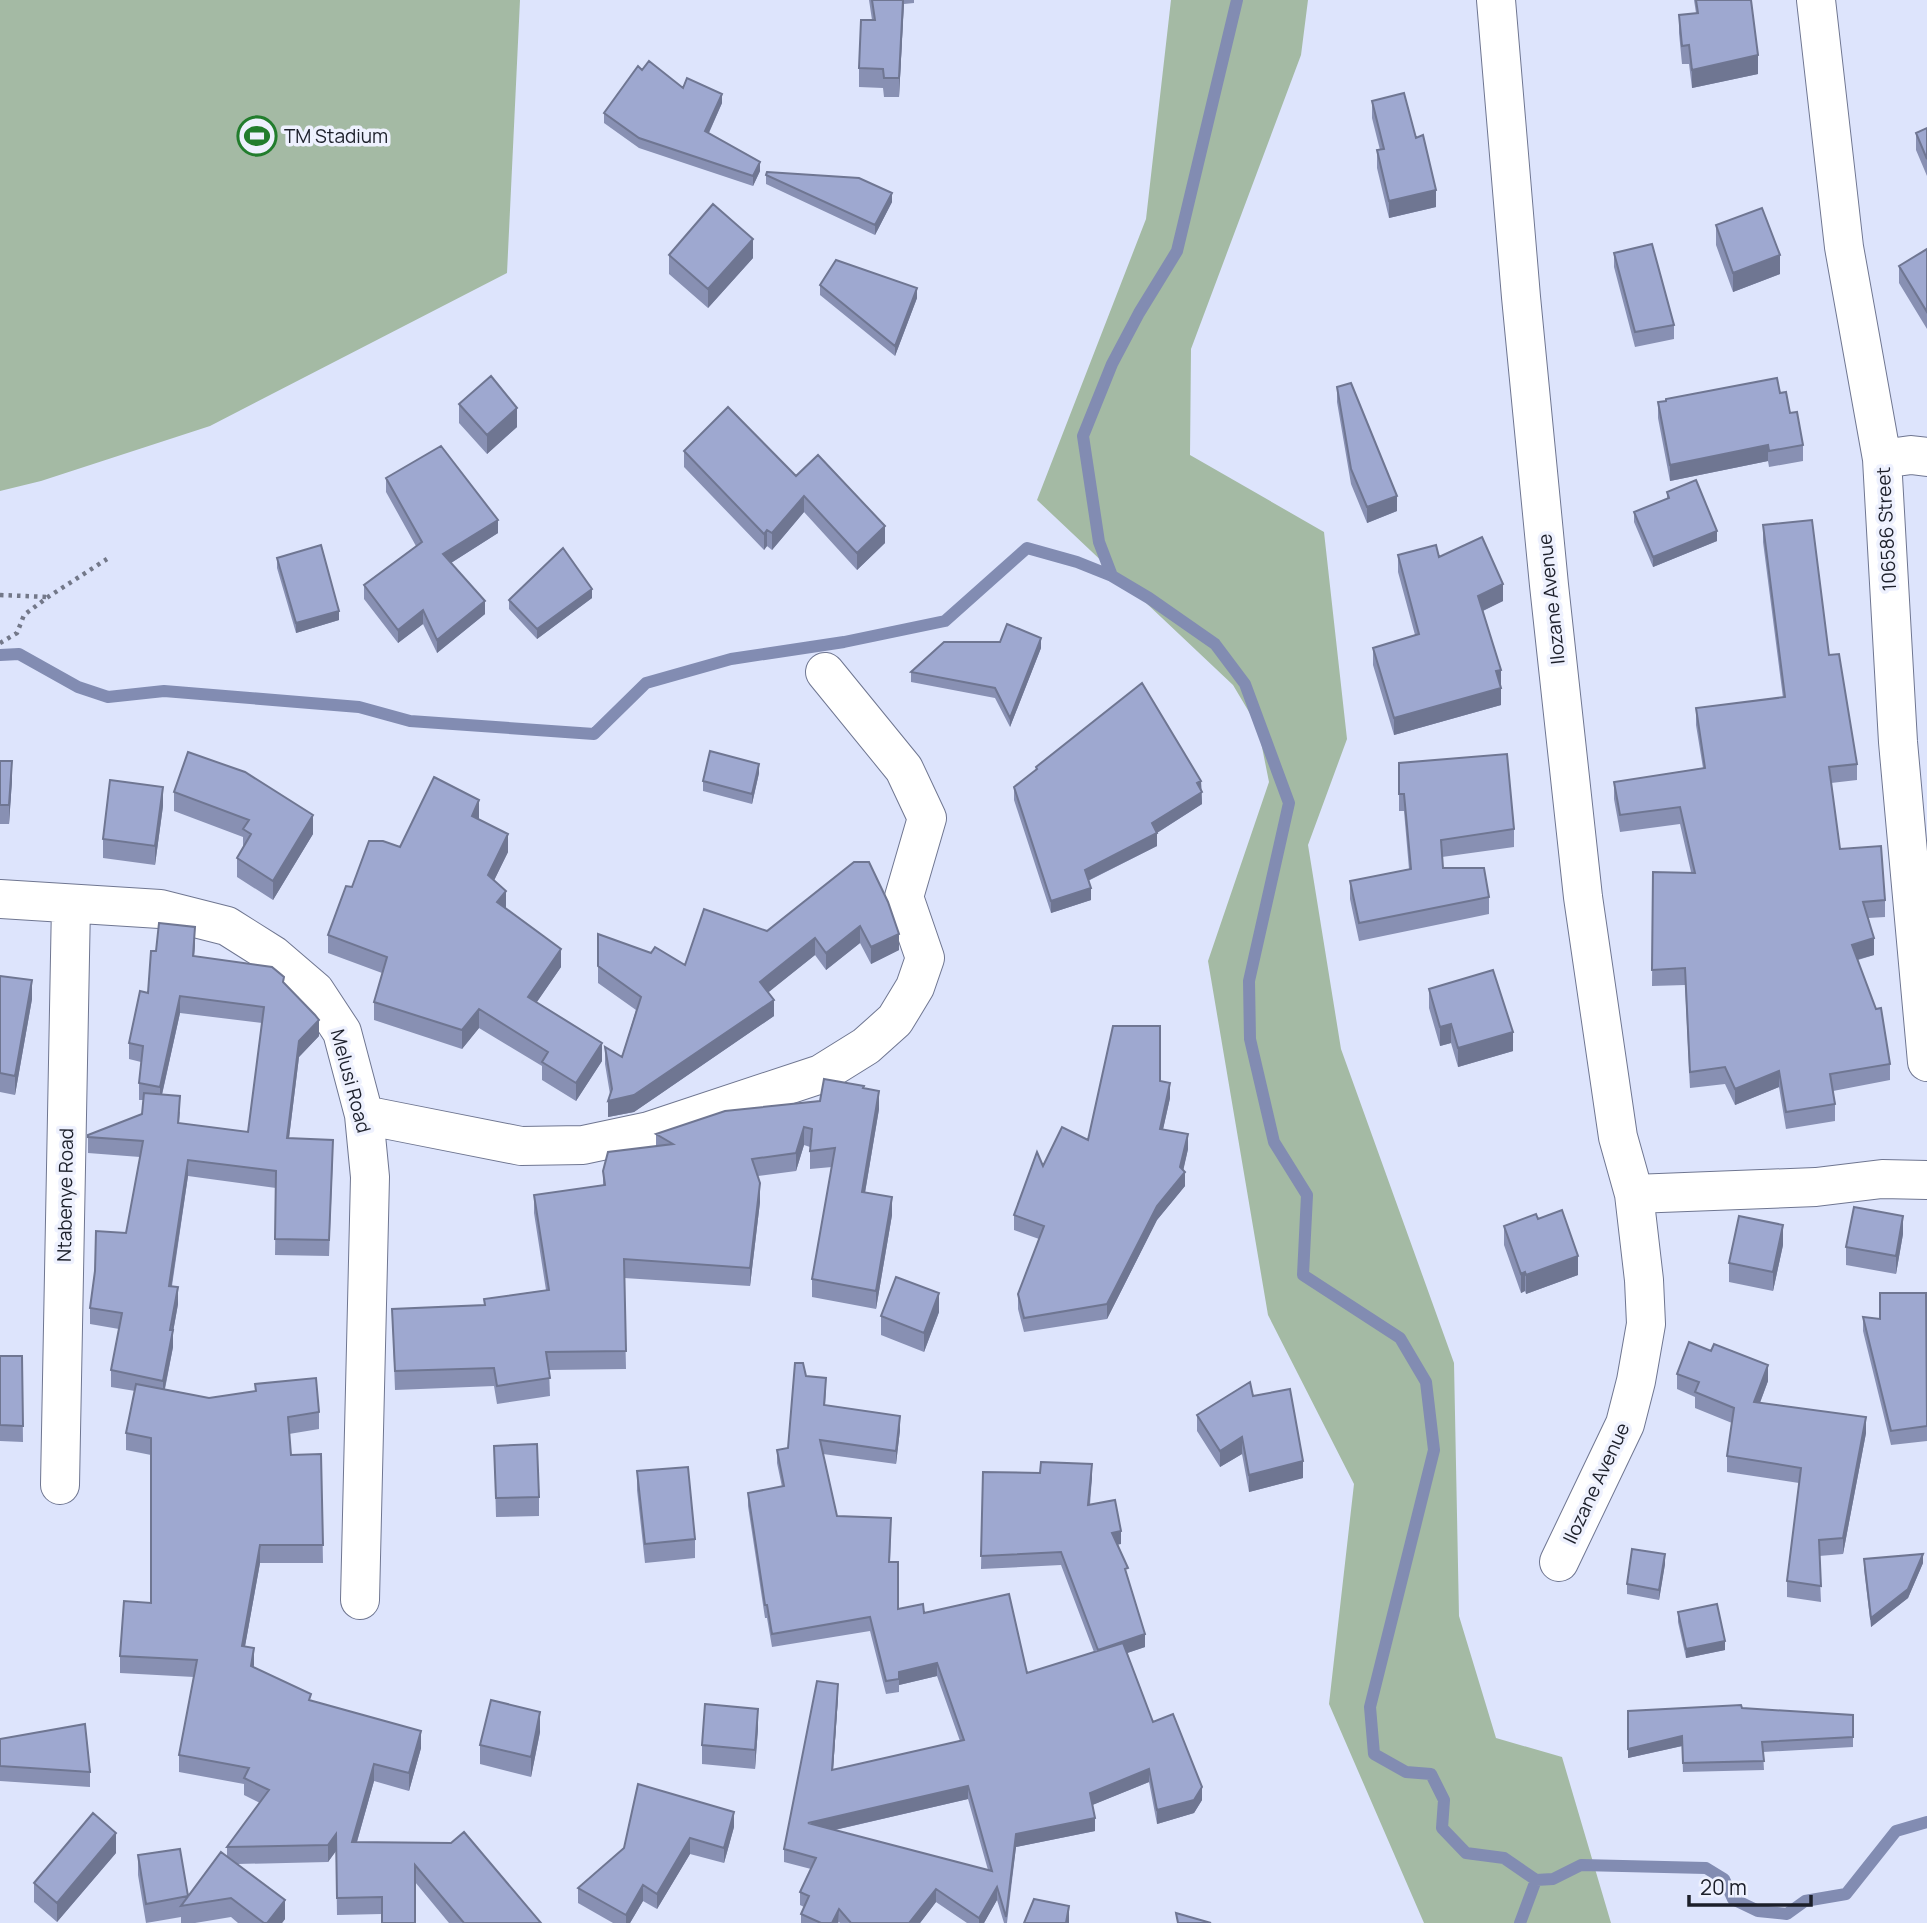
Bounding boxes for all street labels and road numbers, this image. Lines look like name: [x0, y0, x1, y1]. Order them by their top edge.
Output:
street label: 106586 Street: [1870, 466, 1902, 592]
street label: Ilozane Avenue: [1531, 533, 1571, 665]
street label: Melusi Road: [325, 1026, 377, 1136]
street label: Ntabenye Road: [51, 1128, 79, 1262]
street label: Ilozane Avenue: [1557, 1418, 1635, 1548]

